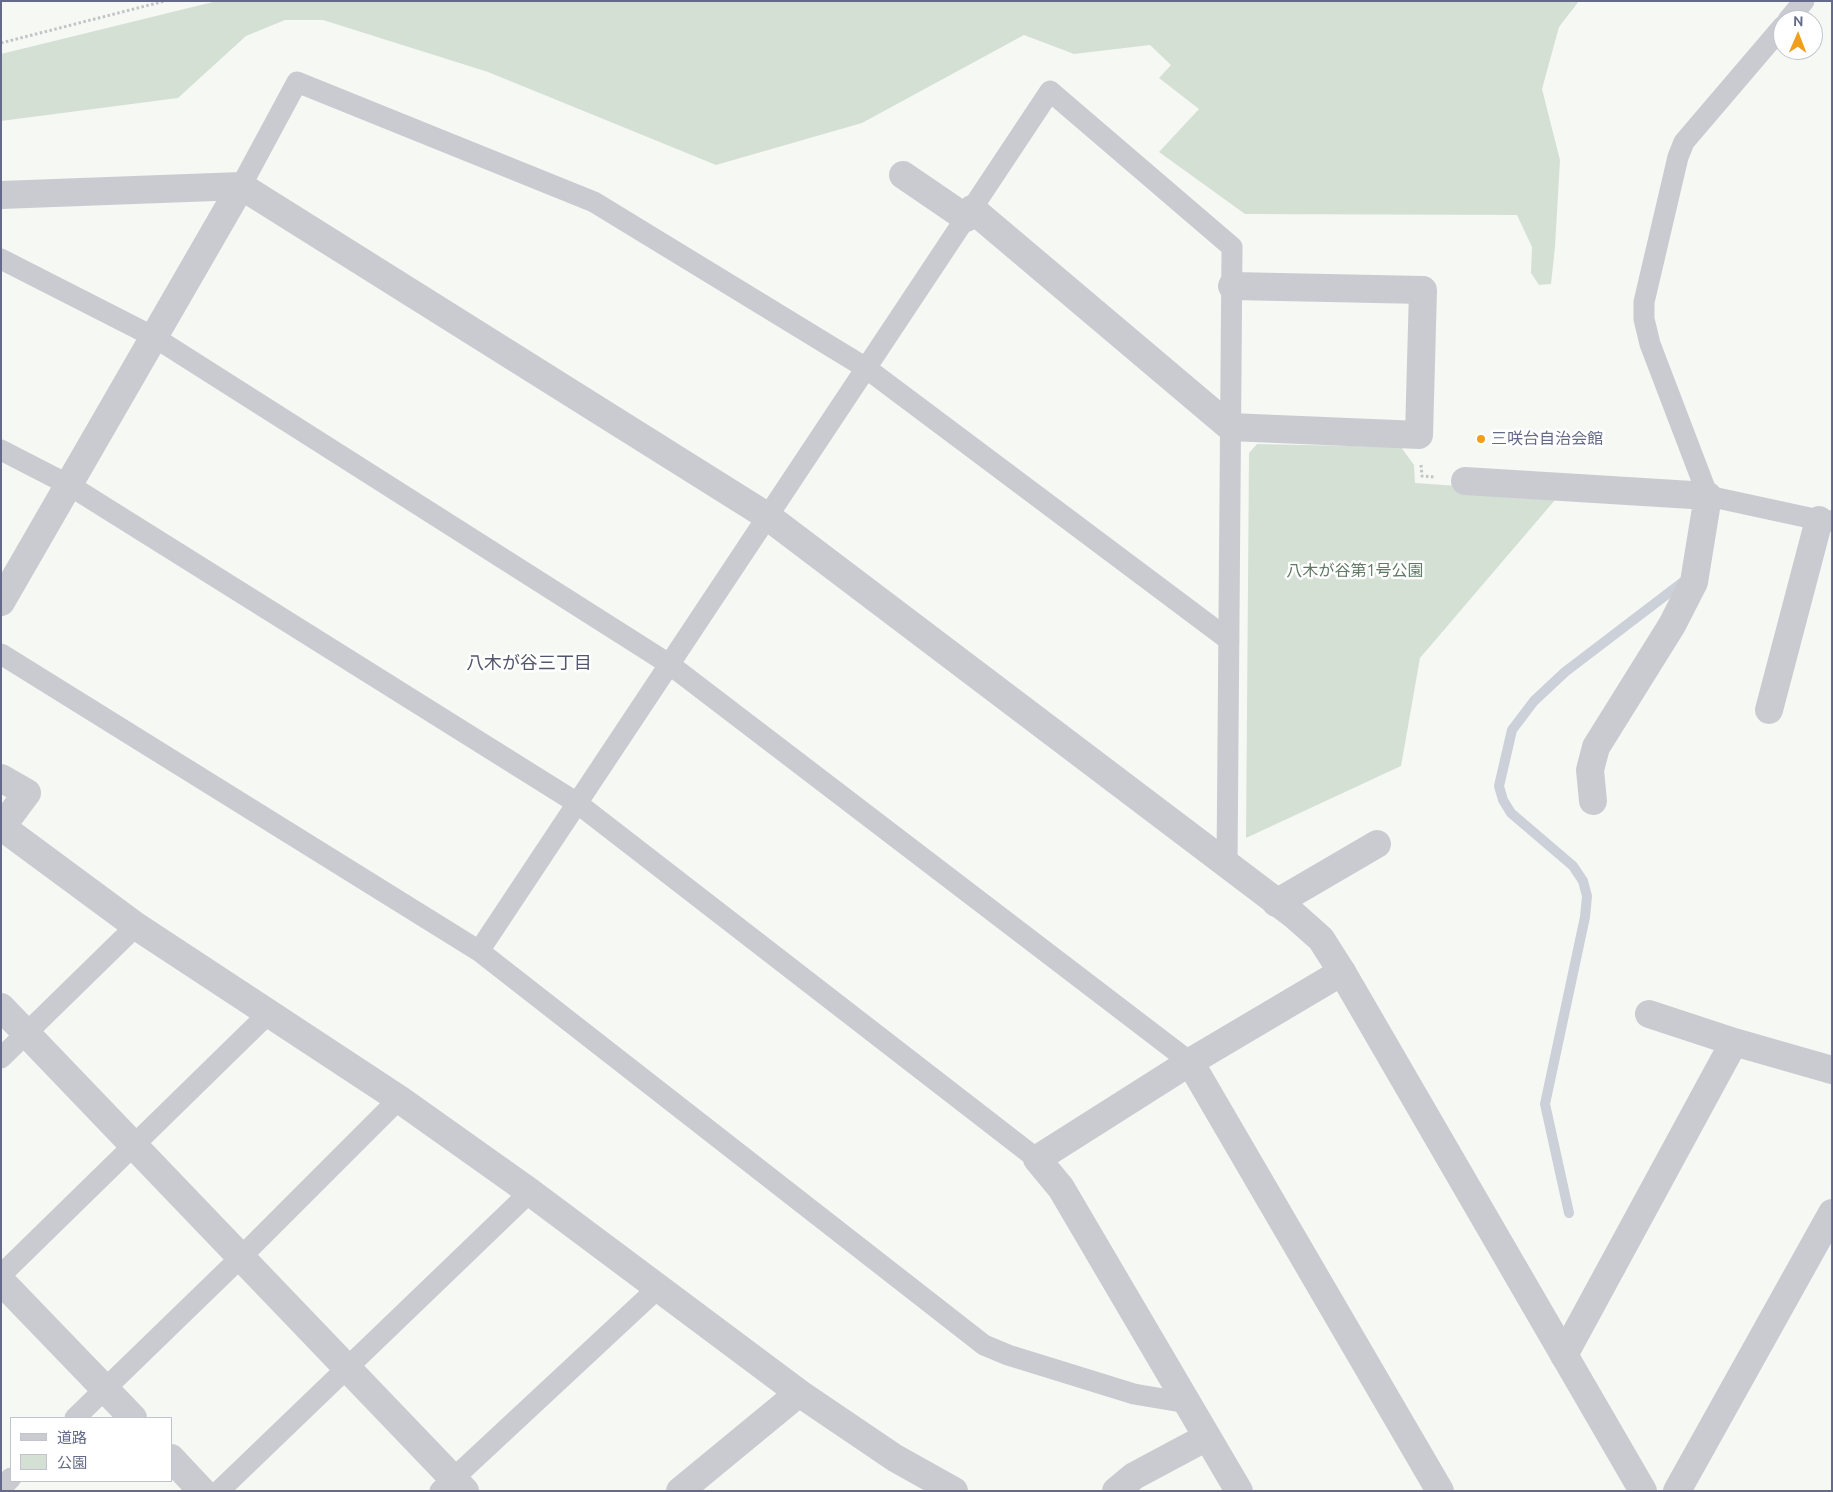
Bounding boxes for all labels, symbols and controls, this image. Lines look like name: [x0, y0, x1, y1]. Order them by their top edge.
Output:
north arrow: [1773, 10, 1823, 60]
text: N: [1793, 13, 1804, 29]
place label: 三咲台自治会館: [1491, 429, 1603, 449]
marker: 三咲台自治会館: [1475, 433, 1487, 445]
park label: 八木が谷第1号公園: [1286, 561, 1424, 581]
district label: 八木が谷三丁目: [466, 652, 592, 674]
legend: [10, 1417, 172, 1482]
text: 道路: [57, 1429, 87, 1446]
text: 公園: [57, 1454, 87, 1471]

